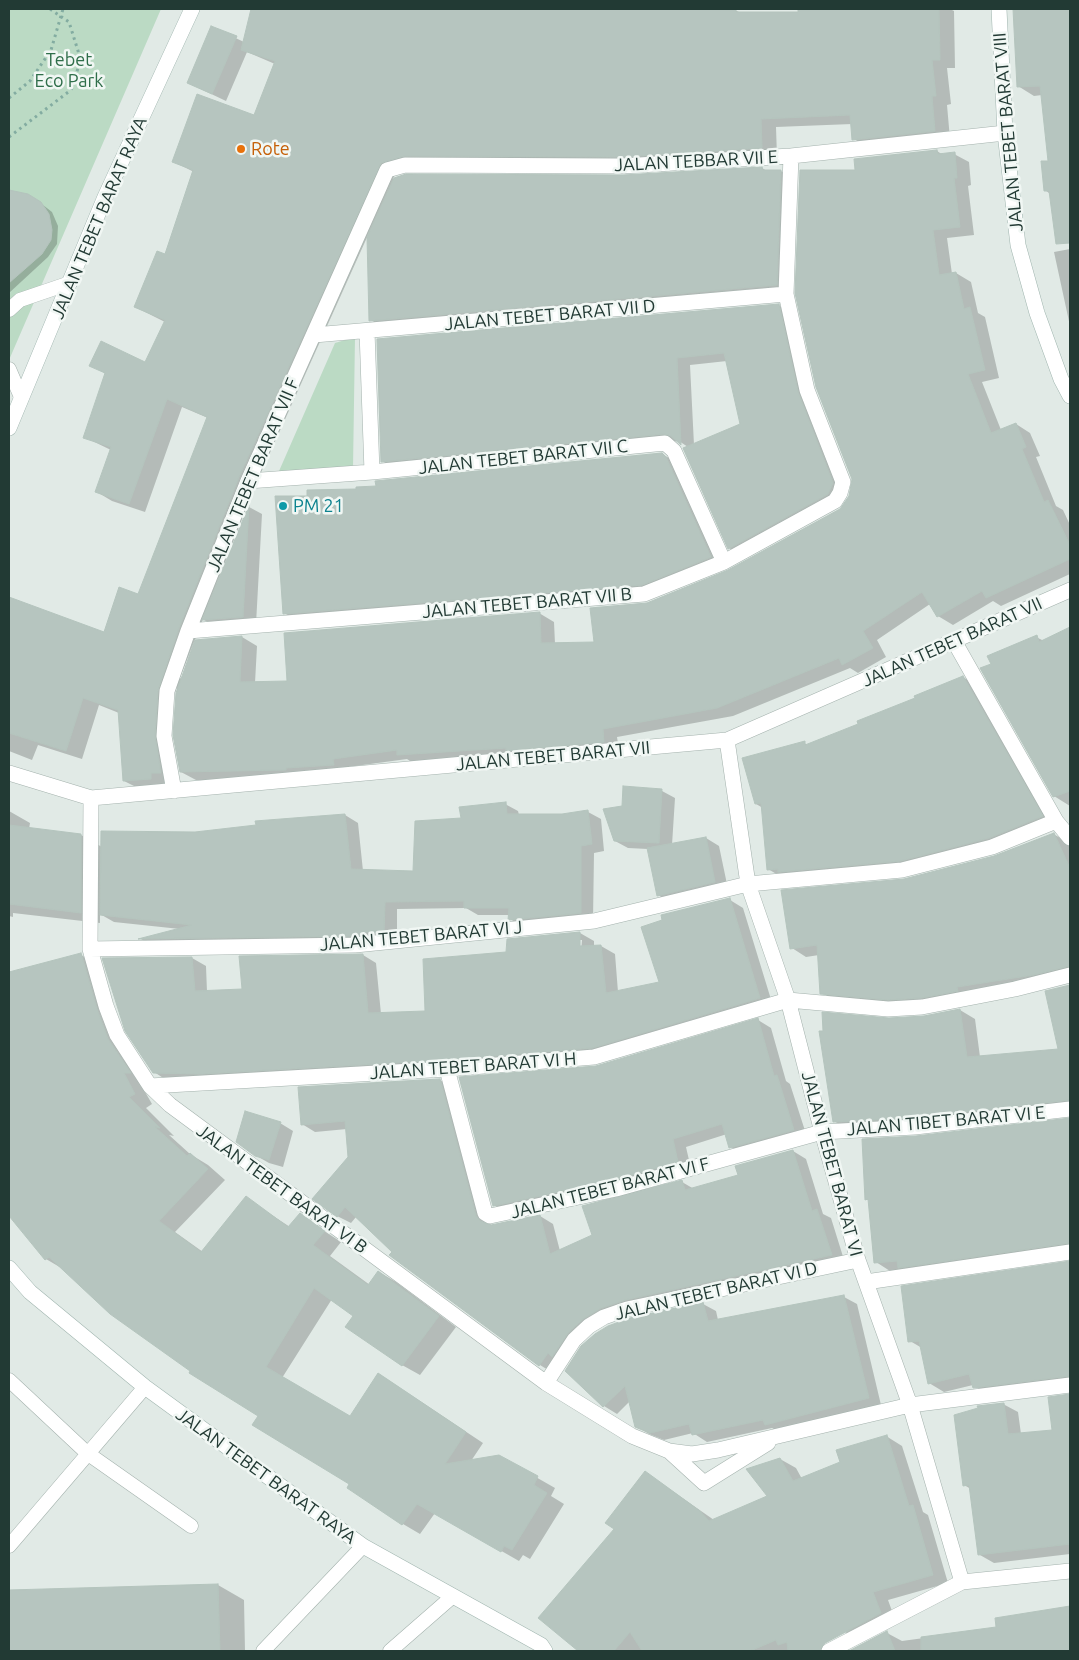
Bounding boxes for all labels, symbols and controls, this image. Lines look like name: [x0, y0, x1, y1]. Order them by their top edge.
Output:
street label: JALAN TEBET BARAT VIII: [989, 32, 1027, 232]
park label: Tebet Eco Park: [35, 49, 103, 92]
street label: JALAN TEBET BARAT RAYA: [47, 114, 151, 322]
place label: Rote: [251, 138, 290, 160]
marker: Rote: [235, 143, 247, 155]
street label: JALAN TEBBAR VII E: [614, 146, 778, 176]
street label: JALAN TEBET BARAT VII D: [444, 295, 656, 335]
street label: JALAN TEBET BARAT VII F: [202, 375, 304, 575]
street label: JALAN TEBET BARAT VII C: [417, 435, 629, 479]
place label: PM 21: [293, 495, 344, 517]
marker: PM 21: [277, 500, 289, 512]
street label: JALAN TEBET BARAT VII B: [421, 583, 633, 623]
street label: JALAN TEBET BARAT VII: [859, 592, 1045, 692]
street label: JALAN TEBET BARAT VII: [455, 737, 651, 775]
street label: JALAN TEBET BARAT VI J: [319, 916, 523, 956]
street label: JALAN TEBET BARAT VI H: [369, 1048, 577, 1084]
street label: JALAN TEBET BARAT VI: [797, 1069, 867, 1259]
street label: JALAN TIBET BARAT VI E: [846, 1102, 1046, 1140]
street label: JALAN TEBET BARAT VI B: [192, 1120, 372, 1258]
street label: JALAN TEBET BARAT VI F: [508, 1153, 712, 1223]
street label: JALAN TEBET BARAT VI D: [613, 1257, 819, 1325]
street label: JALAN TEBET BARAT RAYA: [172, 1403, 360, 1549]

